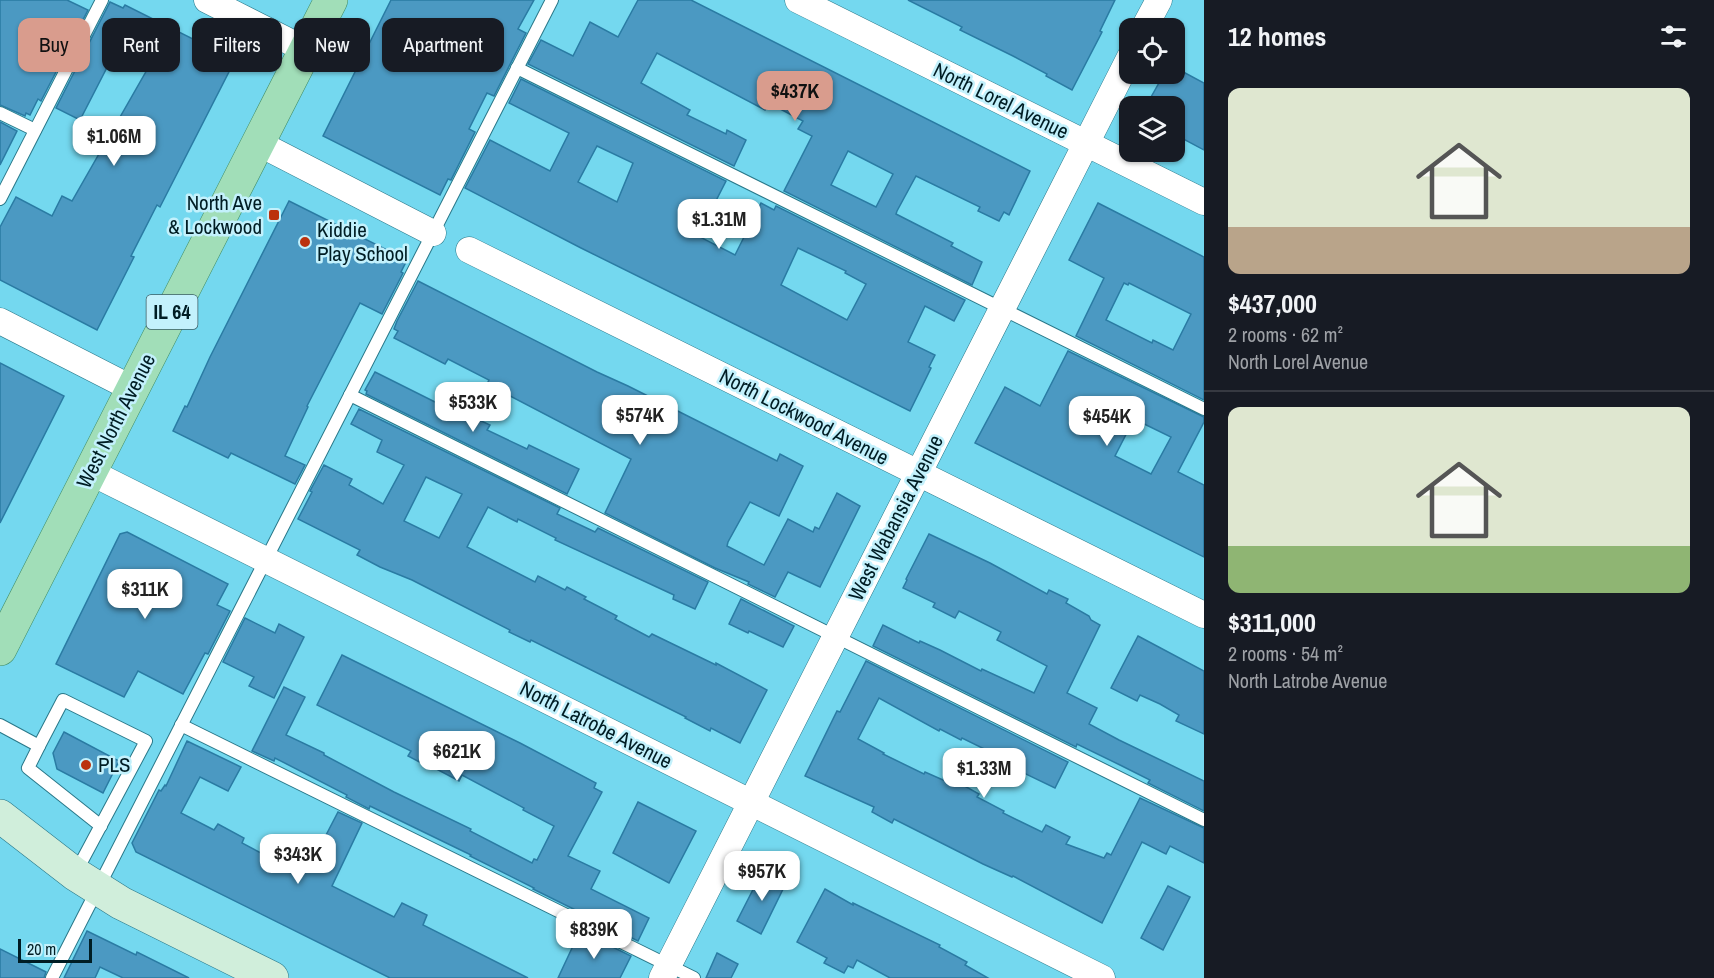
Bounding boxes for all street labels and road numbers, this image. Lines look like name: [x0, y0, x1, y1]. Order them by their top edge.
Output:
street label: North Lorel Avenue: [929, 55, 1074, 146]
road number: IL 64: [146, 295, 198, 329]
street label: West North Avenue: [69, 348, 162, 493]
street label: North Lockwood Avenue: [715, 361, 894, 472]
street label: West Wabansia Avenue: [841, 430, 950, 606]
street label: North Latrobe Avenue: [515, 674, 677, 775]

